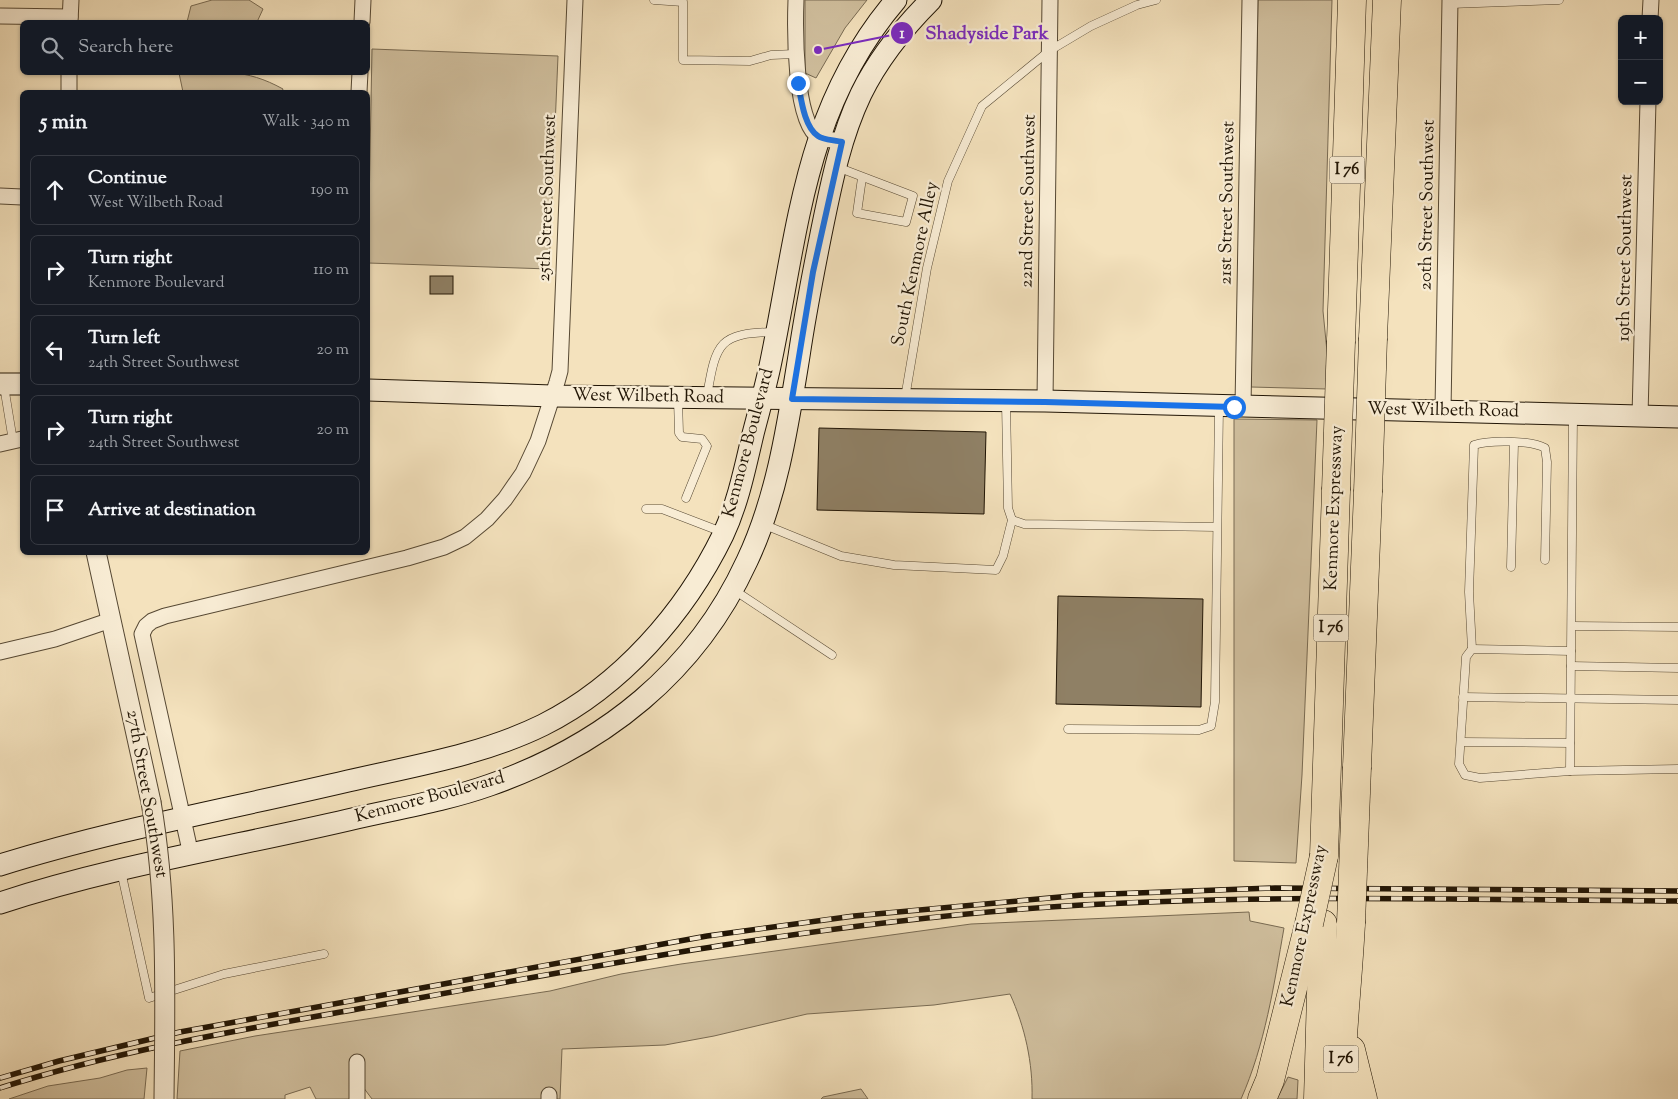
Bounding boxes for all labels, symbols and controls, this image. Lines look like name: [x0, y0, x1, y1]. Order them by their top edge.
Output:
map controls: [1618, 15, 1663, 105]
button: +: [1618, 15, 1663, 60]
callout: Shadyside Park: [890, 16, 1058, 50]
search box: [20, 20, 370, 75]
text: Shadyside Park: [925, 21, 1049, 48]
text: 1: [899, 24, 905, 45]
icon: search: [38, 34, 66, 62]
text: Search here: [78, 34, 173, 61]
button: −: [1618, 60, 1663, 105]
route end: [787, 72, 810, 95]
text: 5 min: [40, 108, 87, 138]
text: Walk · 340 m: [262, 111, 350, 134]
street label: 25th Street Southwest: [532, 114, 564, 282]
street label: 22nd Street Southwest: [1014, 114, 1044, 288]
street label: 20th Street Southwest: [1414, 119, 1442, 291]
street label: 21st Street Southwest: [1214, 121, 1242, 285]
road number: I 76: [1330, 156, 1364, 184]
text: Continue: [88, 165, 167, 192]
street label: 19th Street Southwest: [1612, 174, 1640, 342]
icon: ahead: [41, 176, 69, 204]
text: 190 m: [311, 179, 349, 202]
street label: South Kenmore Alley: [886, 179, 946, 349]
text: West Wilbeth Road: [88, 192, 223, 215]
text: Turn right: [88, 245, 172, 272]
icon: right: [41, 256, 69, 284]
text: 110 m: [313, 259, 349, 282]
text: Kenmore Boulevard: [88, 272, 225, 295]
text: Turn left: [88, 325, 160, 352]
icon: left: [41, 336, 69, 364]
text: 20 m: [316, 339, 349, 362]
text: 24th Street Southwest: [88, 352, 239, 375]
street label: Kenmore Boulevard: [717, 365, 781, 521]
street label: West Wilbeth Road: [572, 383, 724, 411]
route start: [1223, 396, 1246, 419]
street label: West Wilbeth Road: [1367, 397, 1519, 425]
text: Turn right: [88, 405, 172, 432]
icon: right: [41, 416, 69, 444]
text: 20 m: [316, 419, 349, 442]
street label: Kenmore Expressway: [1319, 425, 1351, 591]
text: 24th Street Southwest: [88, 432, 239, 455]
icon: arrive: [41, 496, 69, 524]
text: Arrive at destination: [88, 497, 256, 524]
road number: I 76: [1314, 614, 1348, 641]
street label: 27th Street Southwest: [118, 708, 174, 880]
street label: Kenmore Boulevard: [352, 766, 508, 830]
street label: Kenmore Expressway: [1275, 843, 1335, 1009]
road number: I 76: [1324, 1046, 1358, 1072]

